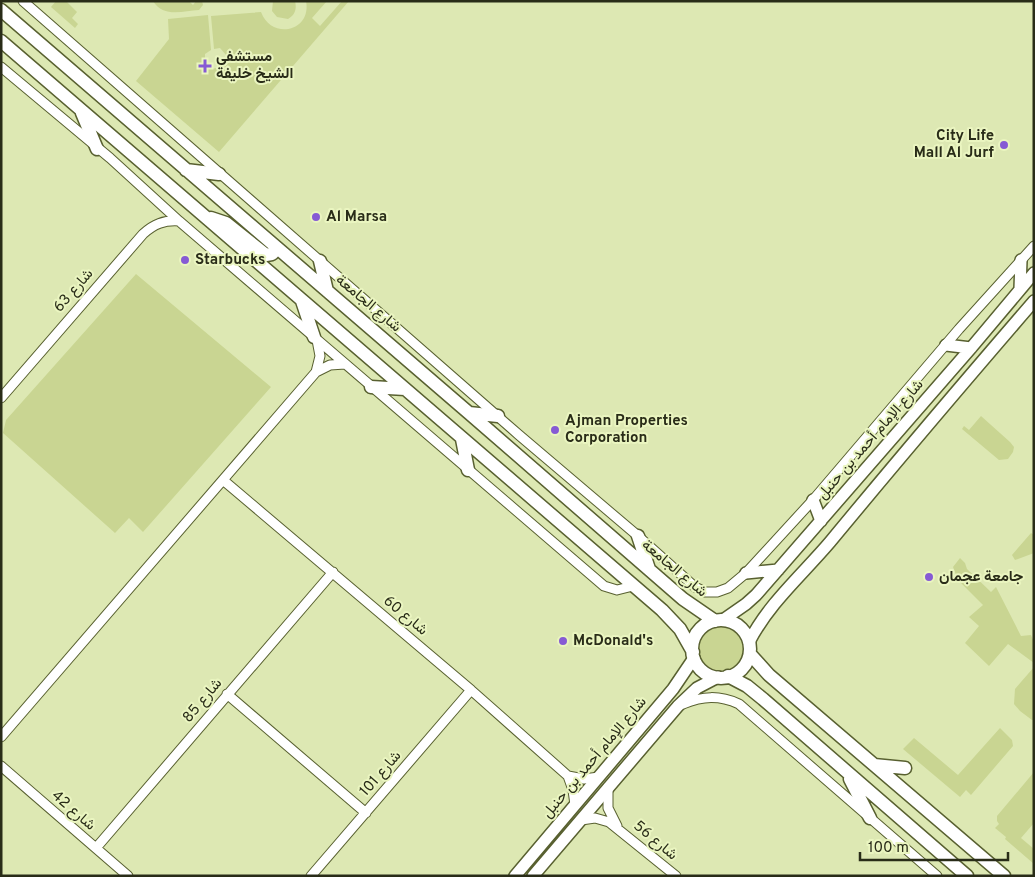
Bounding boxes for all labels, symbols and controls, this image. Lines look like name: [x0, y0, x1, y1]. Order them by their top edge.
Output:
place label: مستشفى الشيخ خليفة: [216, 48, 293, 84]
marker: مستشفى الشيخ خليفة: [198, 59, 212, 73]
place label: City Life Mall Al Jurf: [914, 127, 995, 163]
marker: City Life Mall Al Jurf: [998, 139, 1010, 151]
place label: Al Marsa: [326, 208, 387, 227]
marker: Al Marsa: [310, 211, 322, 223]
place label: Starbucks: [195, 251, 265, 270]
marker: Starbucks: [179, 254, 191, 266]
street label: شارع 63: [50, 265, 98, 317]
street label: شارع الجامعة: [331, 271, 405, 337]
street label: شارع الإمام أحمد بن حنبل: [814, 376, 928, 504]
place label: Ajman Properties Corporation: [565, 412, 688, 448]
marker: Ajman Properties Corporation: [549, 424, 561, 436]
street label: شارع الجامعة: [637, 536, 711, 602]
place label: جامعة عجمان: [939, 568, 1023, 587]
marker: جامعة عجمان: [923, 571, 935, 583]
street label: شارع 60: [379, 592, 431, 640]
place label: McDonald's: [573, 632, 653, 651]
marker: McDonald's: [557, 635, 569, 647]
street label: شارع 85: [179, 675, 227, 727]
street label: شارع الإمام أحمد بن حنبل: [539, 693, 651, 823]
street label: شارع 101: [356, 747, 406, 801]
street label: شارع 42: [47, 787, 99, 835]
street label: شارع 56: [629, 817, 681, 865]
scale bar: [860, 830, 1008, 862]
text: 100 m: [868, 839, 909, 858]

